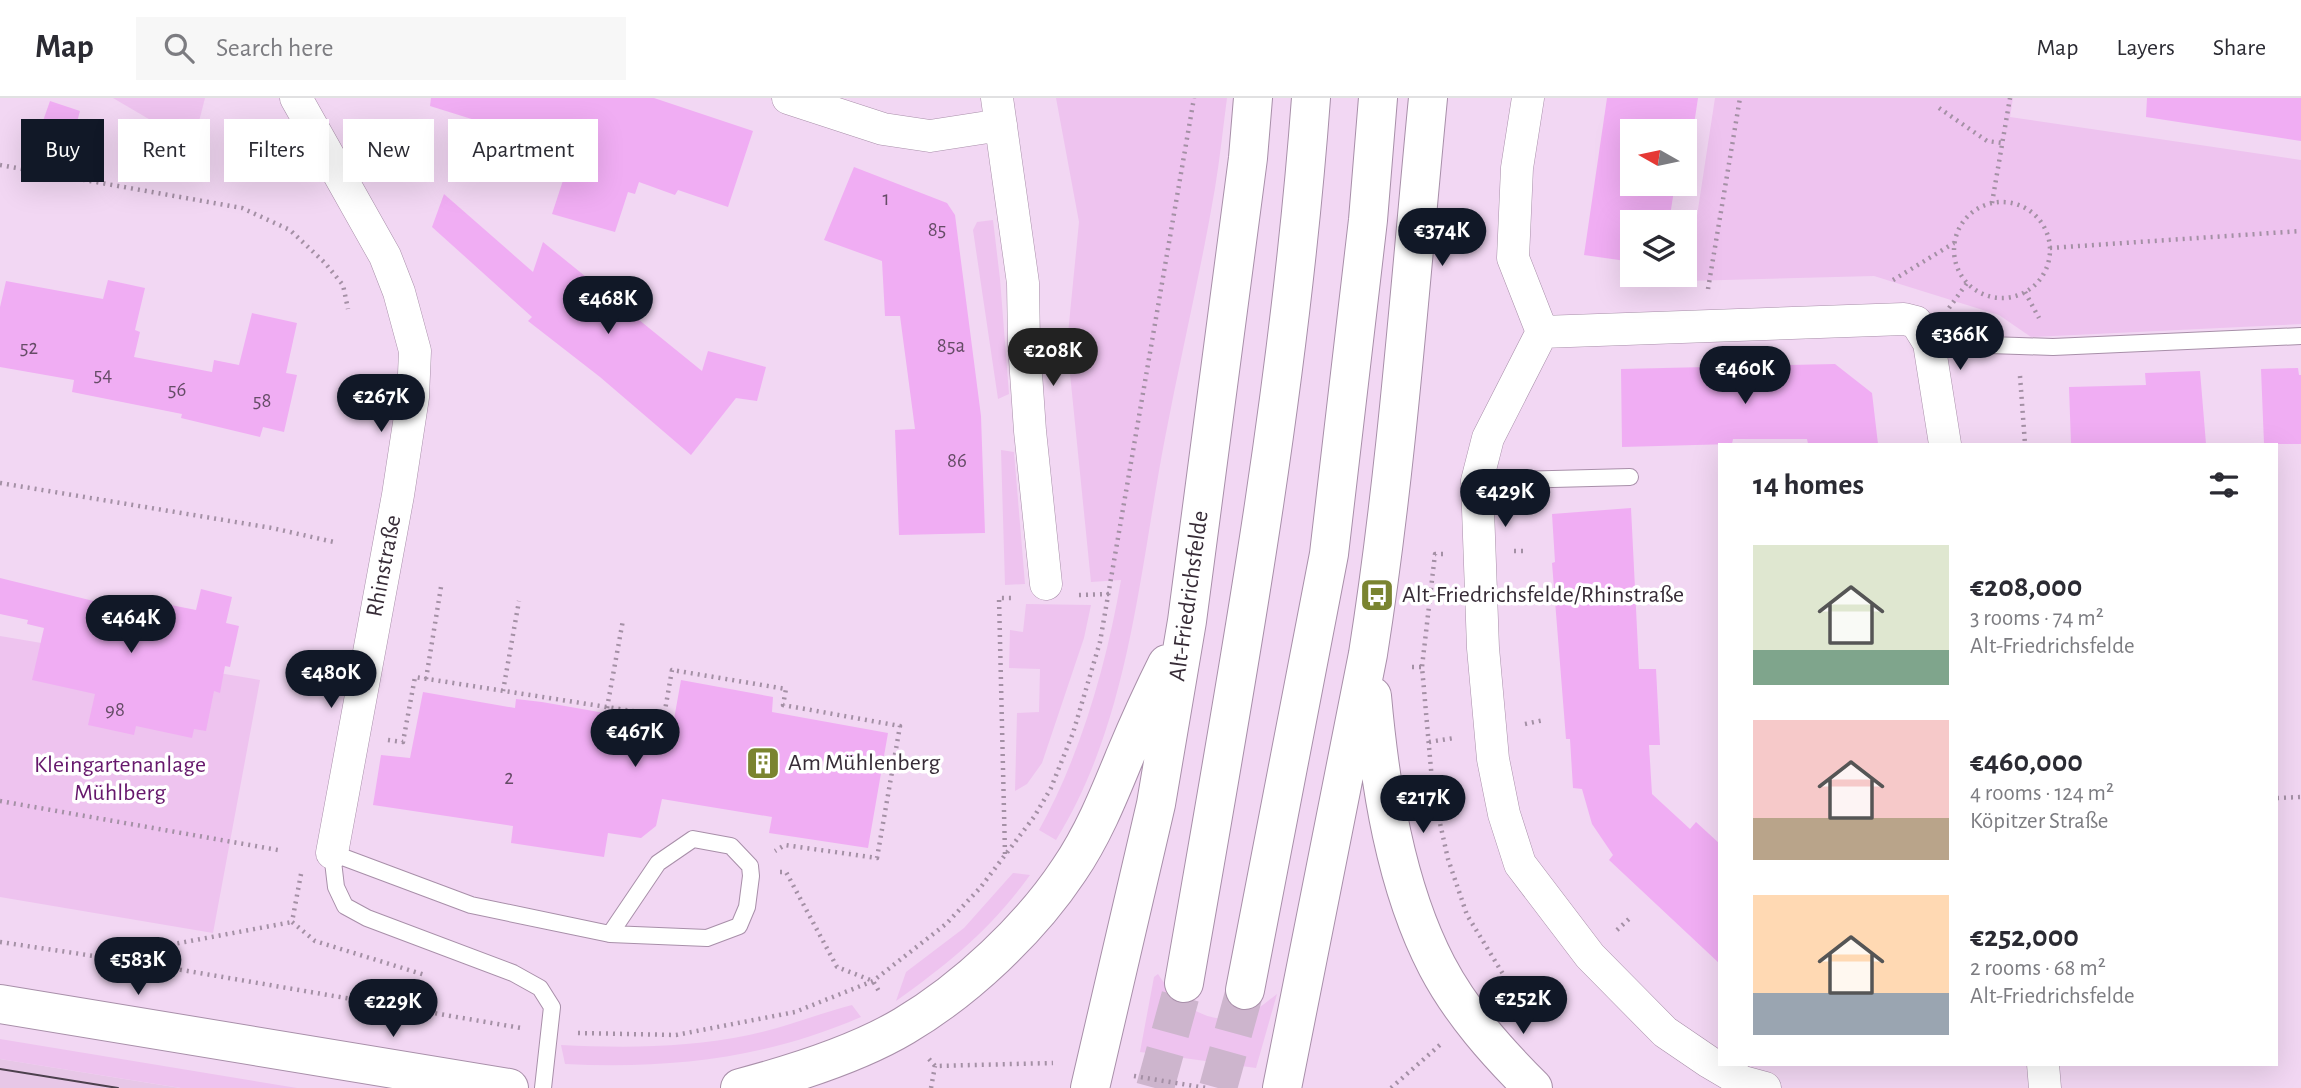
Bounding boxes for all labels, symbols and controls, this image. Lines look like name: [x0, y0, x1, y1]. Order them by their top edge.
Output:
search box: [136, 17, 626, 80]
icon: search: [160, 29, 198, 67]
text: Map: [35, 31, 94, 64]
text: Search here: [216, 35, 334, 61]
text: Map: [2036, 36, 2078, 60]
text: Layers: [2116, 36, 2175, 60]
text: Share: [2213, 36, 2266, 60]
chip: Buy: [21, 119, 104, 182]
chip: Rent: [118, 119, 210, 182]
chip: Filters: [224, 119, 329, 182]
chip: New: [343, 119, 434, 182]
chip: Apartment: [448, 119, 598, 182]
north arrow: [1620, 119, 1698, 196]
map controls: [1620, 119, 1697, 287]
house number: 1: [882, 188, 890, 209]
pin: €374K: [1393, 208, 1491, 268]
button: layers: [1620, 210, 1697, 287]
house number: 85: [928, 219, 946, 240]
text: €374K: [1414, 219, 1470, 242]
pin: €468K: [559, 276, 657, 336]
text: €468K: [579, 287, 637, 310]
pin: €366K: [1911, 313, 2009, 372]
text: €366K: [1932, 323, 1988, 346]
pin: €208K: [1004, 328, 1102, 388]
house number: 85a: [937, 335, 966, 356]
house number: 52: [20, 337, 38, 358]
text: €208K: [1024, 339, 1082, 362]
pin: €460K: [1696, 346, 1794, 406]
text: €460K: [1716, 357, 1774, 380]
house number: 54: [94, 364, 112, 385]
pin: €267K: [332, 374, 430, 434]
house number: 56: [168, 379, 186, 400]
text: €267K: [353, 385, 409, 408]
house number: 58: [253, 390, 271, 411]
house number: 86: [947, 450, 967, 471]
icon: filters: [2205, 466, 2243, 504]
pin: €429K: [1456, 470, 1554, 529]
text: 14 homes: [1753, 470, 1864, 500]
text: €429K: [1476, 480, 1534, 503]
street label: Alt-Friedrichsfelde: [1165, 509, 1213, 683]
street label: Rhinstraße: [362, 513, 406, 619]
text: €208,000: [1970, 572, 2082, 602]
icon: home: [1809, 573, 1893, 657]
bus stop icon: Alt-Friedrichsfelde/Rhinstraße: [1358, 576, 1396, 614]
place label: Alt-Friedrichsfelde/Rhinstraße: [1402, 583, 1684, 607]
pin: €464K: [82, 596, 180, 655]
text: €464K: [102, 606, 160, 629]
text: 3 rooms · 74 m²: [1970, 607, 2104, 630]
text: Alt-Friedrichsfelde: [1970, 635, 2135, 658]
pin: €480K: [282, 650, 380, 710]
text: €480K: [301, 661, 361, 684]
house number: 98: [105, 699, 125, 720]
pin: €467K: [586, 710, 684, 769]
text: €467K: [607, 720, 663, 743]
building icon: Am Mühlenberg: [744, 744, 782, 782]
text: €460,000: [1970, 747, 2083, 777]
icon: home: [1809, 748, 1893, 832]
place label: Am Mühlenberg: [788, 751, 940, 775]
park label: Kleingartenanlage Mühlberg: [34, 753, 206, 805]
house number: 2: [504, 767, 514, 788]
pin: €217K: [1374, 776, 1472, 835]
text: 4 rooms · 124 m²: [1970, 782, 2114, 805]
text: €217K: [1396, 786, 1450, 809]
text: Köpitzer Straße: [1970, 810, 2108, 833]
text: €252,000: [1970, 922, 2079, 952]
icon: home: [1809, 923, 1893, 1007]
pin: €583K: [89, 937, 187, 997]
text: €583K: [110, 948, 166, 971]
text: 2 rooms · 68 m²: [1970, 957, 2106, 980]
pin: €252K: [1474, 976, 1572, 1036]
pin: €229K: [344, 979, 442, 1039]
text: Alt-Friedrichsfelde: [1970, 985, 2135, 1008]
text: €252K: [1495, 987, 1551, 1010]
text: €229K: [365, 990, 421, 1013]

